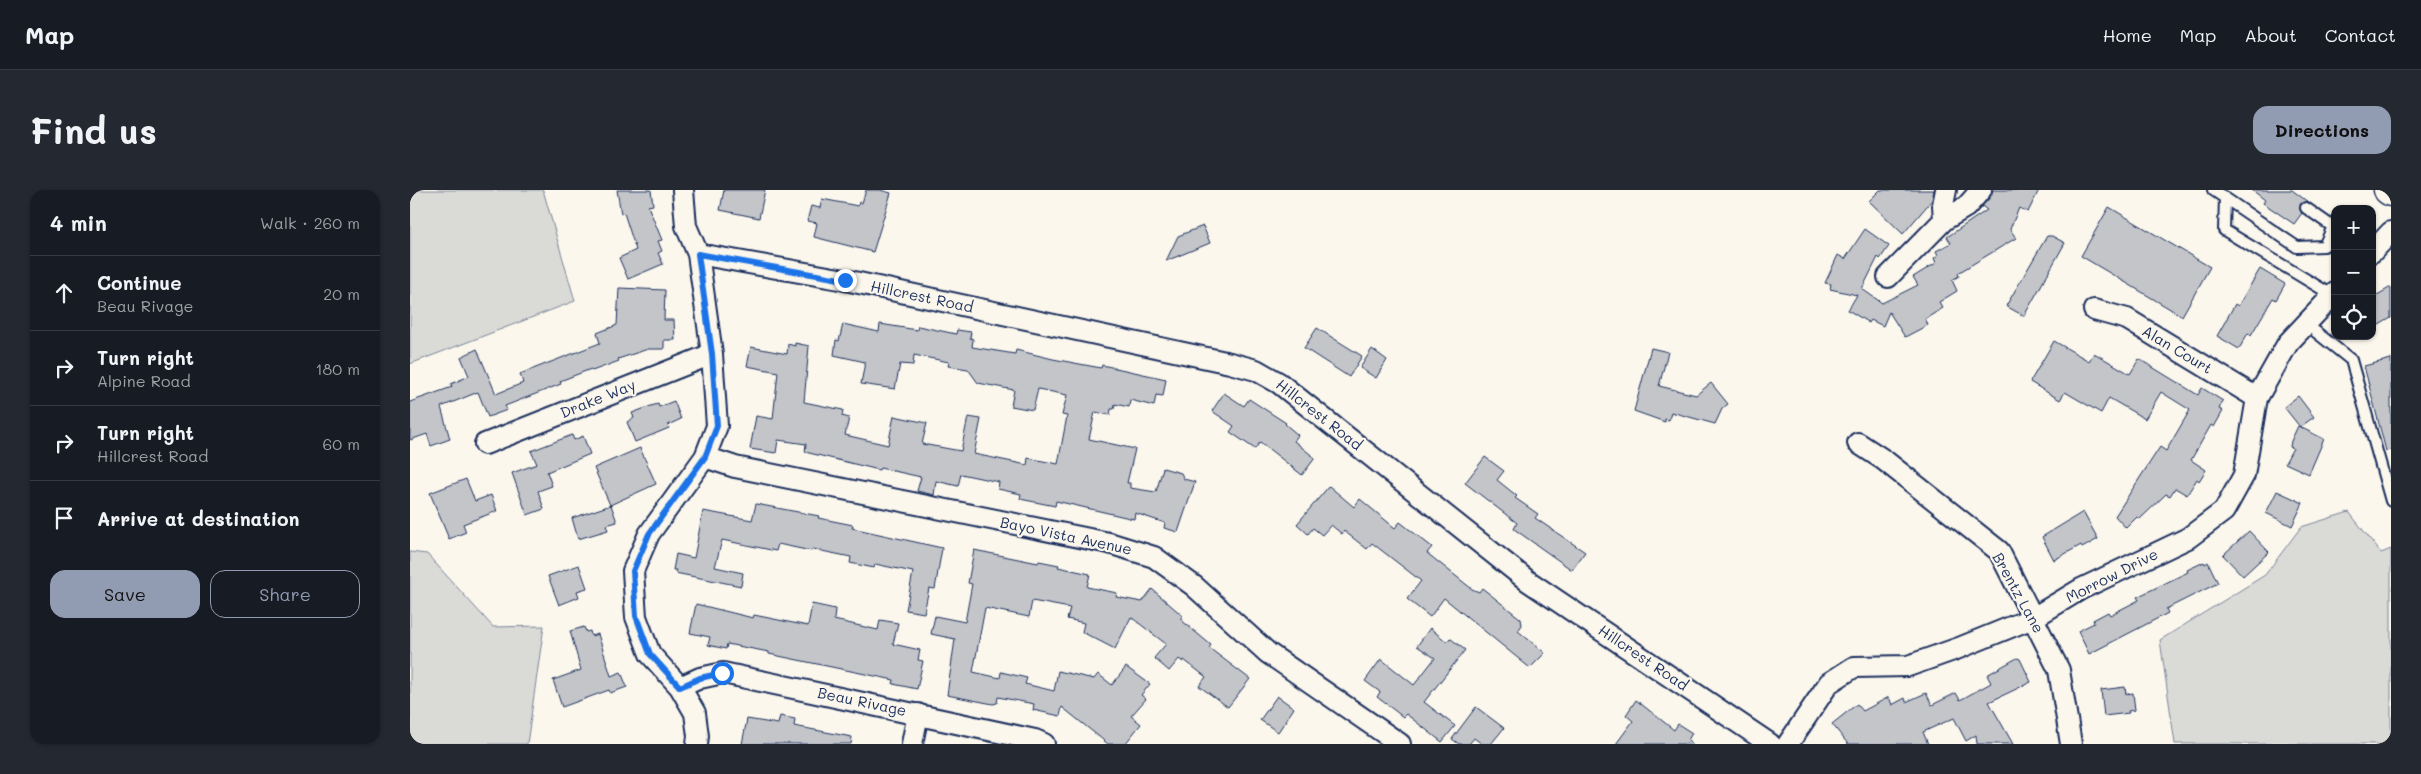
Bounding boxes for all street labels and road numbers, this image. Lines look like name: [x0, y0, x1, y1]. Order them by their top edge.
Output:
street label: Hillcrest Road: [869, 275, 975, 317]
street label: Alan Court: [2139, 320, 2216, 378]
street label: Drake Way: [557, 374, 638, 422]
street label: Hillcrest Road: [1272, 374, 1367, 454]
street label: Bayo Vista Avenue: [998, 511, 1134, 559]
street label: Morrow Drive: [2062, 543, 2161, 607]
street label: Brentz Lane: [1989, 549, 2049, 636]
street label: Hillcrest Road: [1595, 620, 1692, 695]
street label: Beau Rivage: [816, 682, 909, 720]

